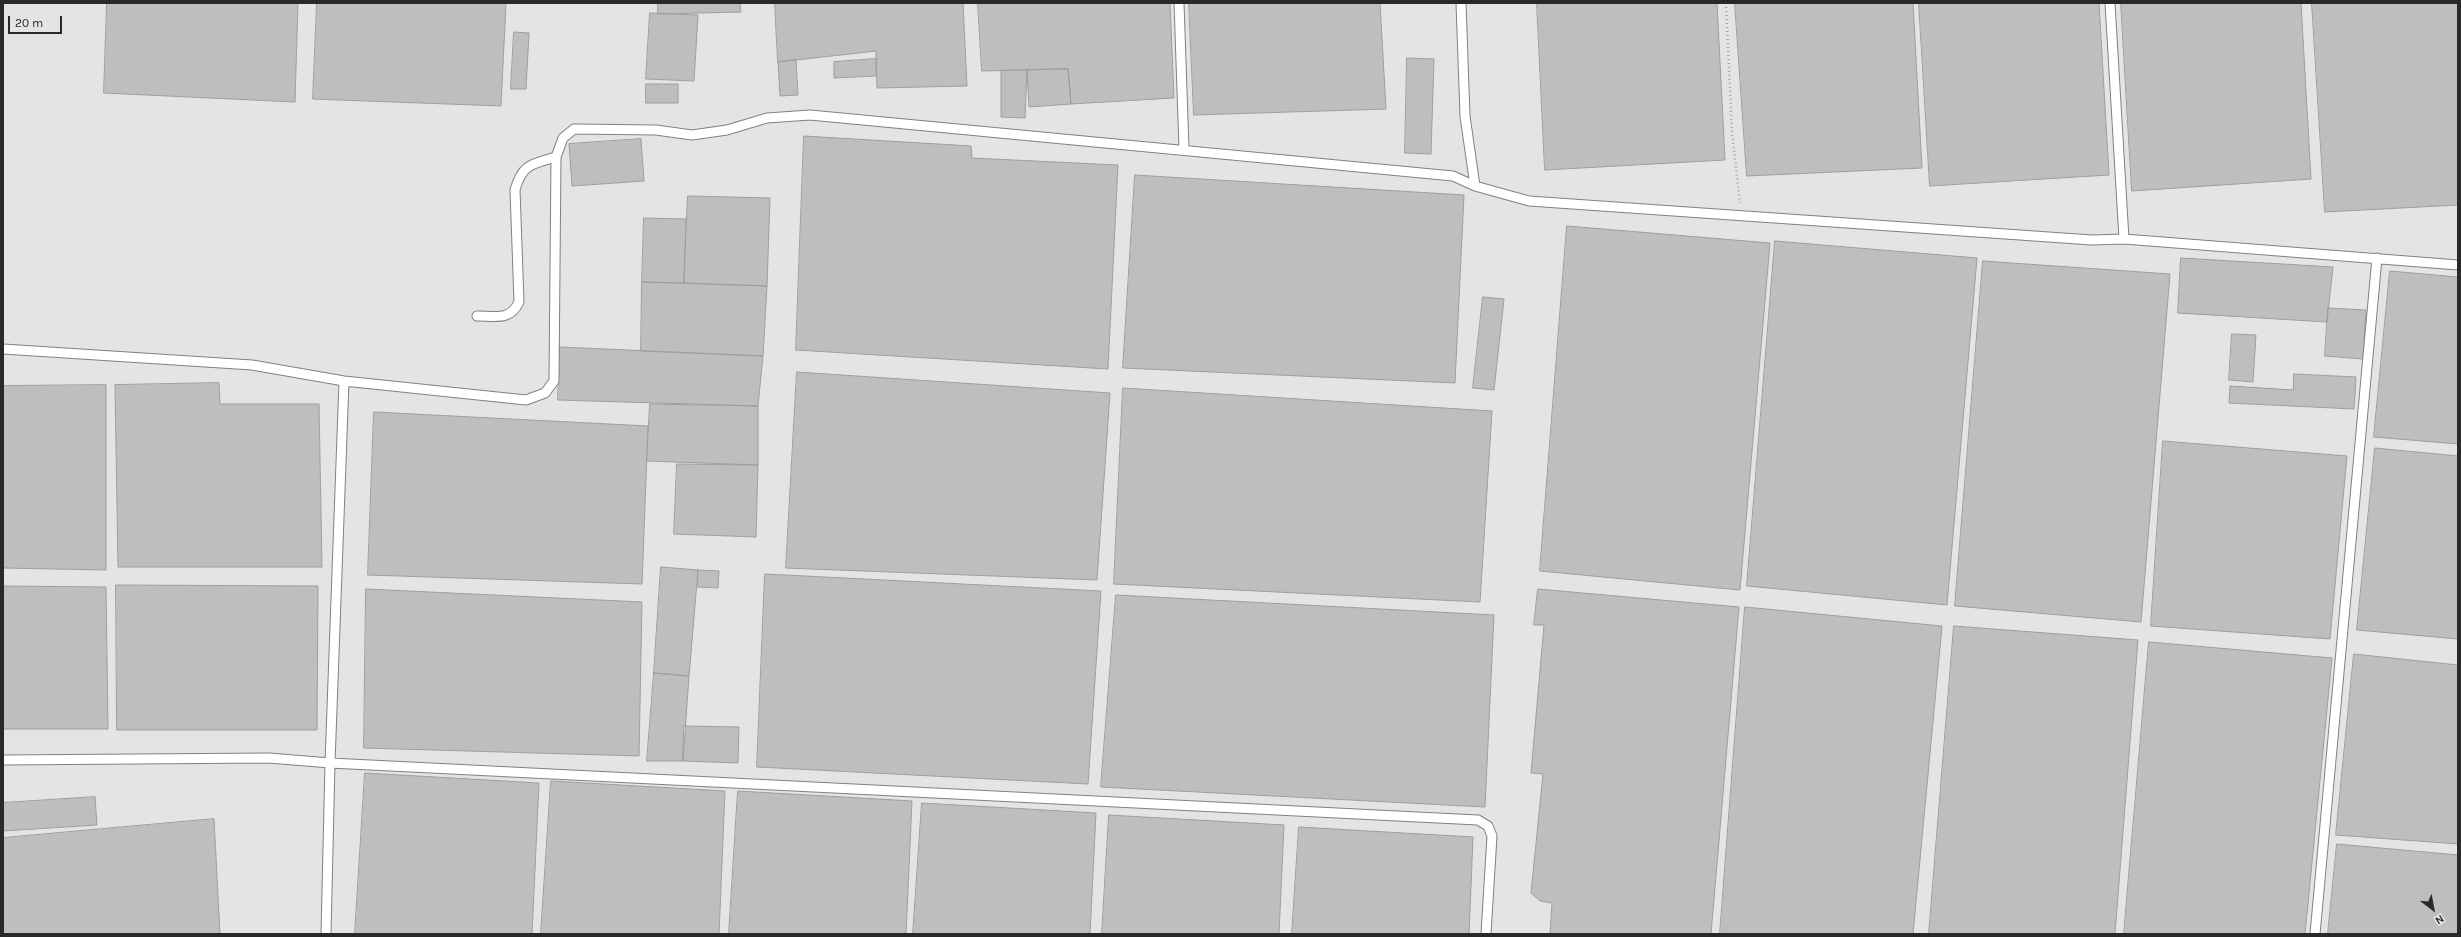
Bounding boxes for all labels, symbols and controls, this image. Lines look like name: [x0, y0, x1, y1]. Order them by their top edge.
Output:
scale bar: [10, 8, 64, 34]
text: 20 m: [15, 16, 43, 30]
north arrow: [2413, 889, 2453, 929]
text: N: [2433, 912, 2446, 927]

